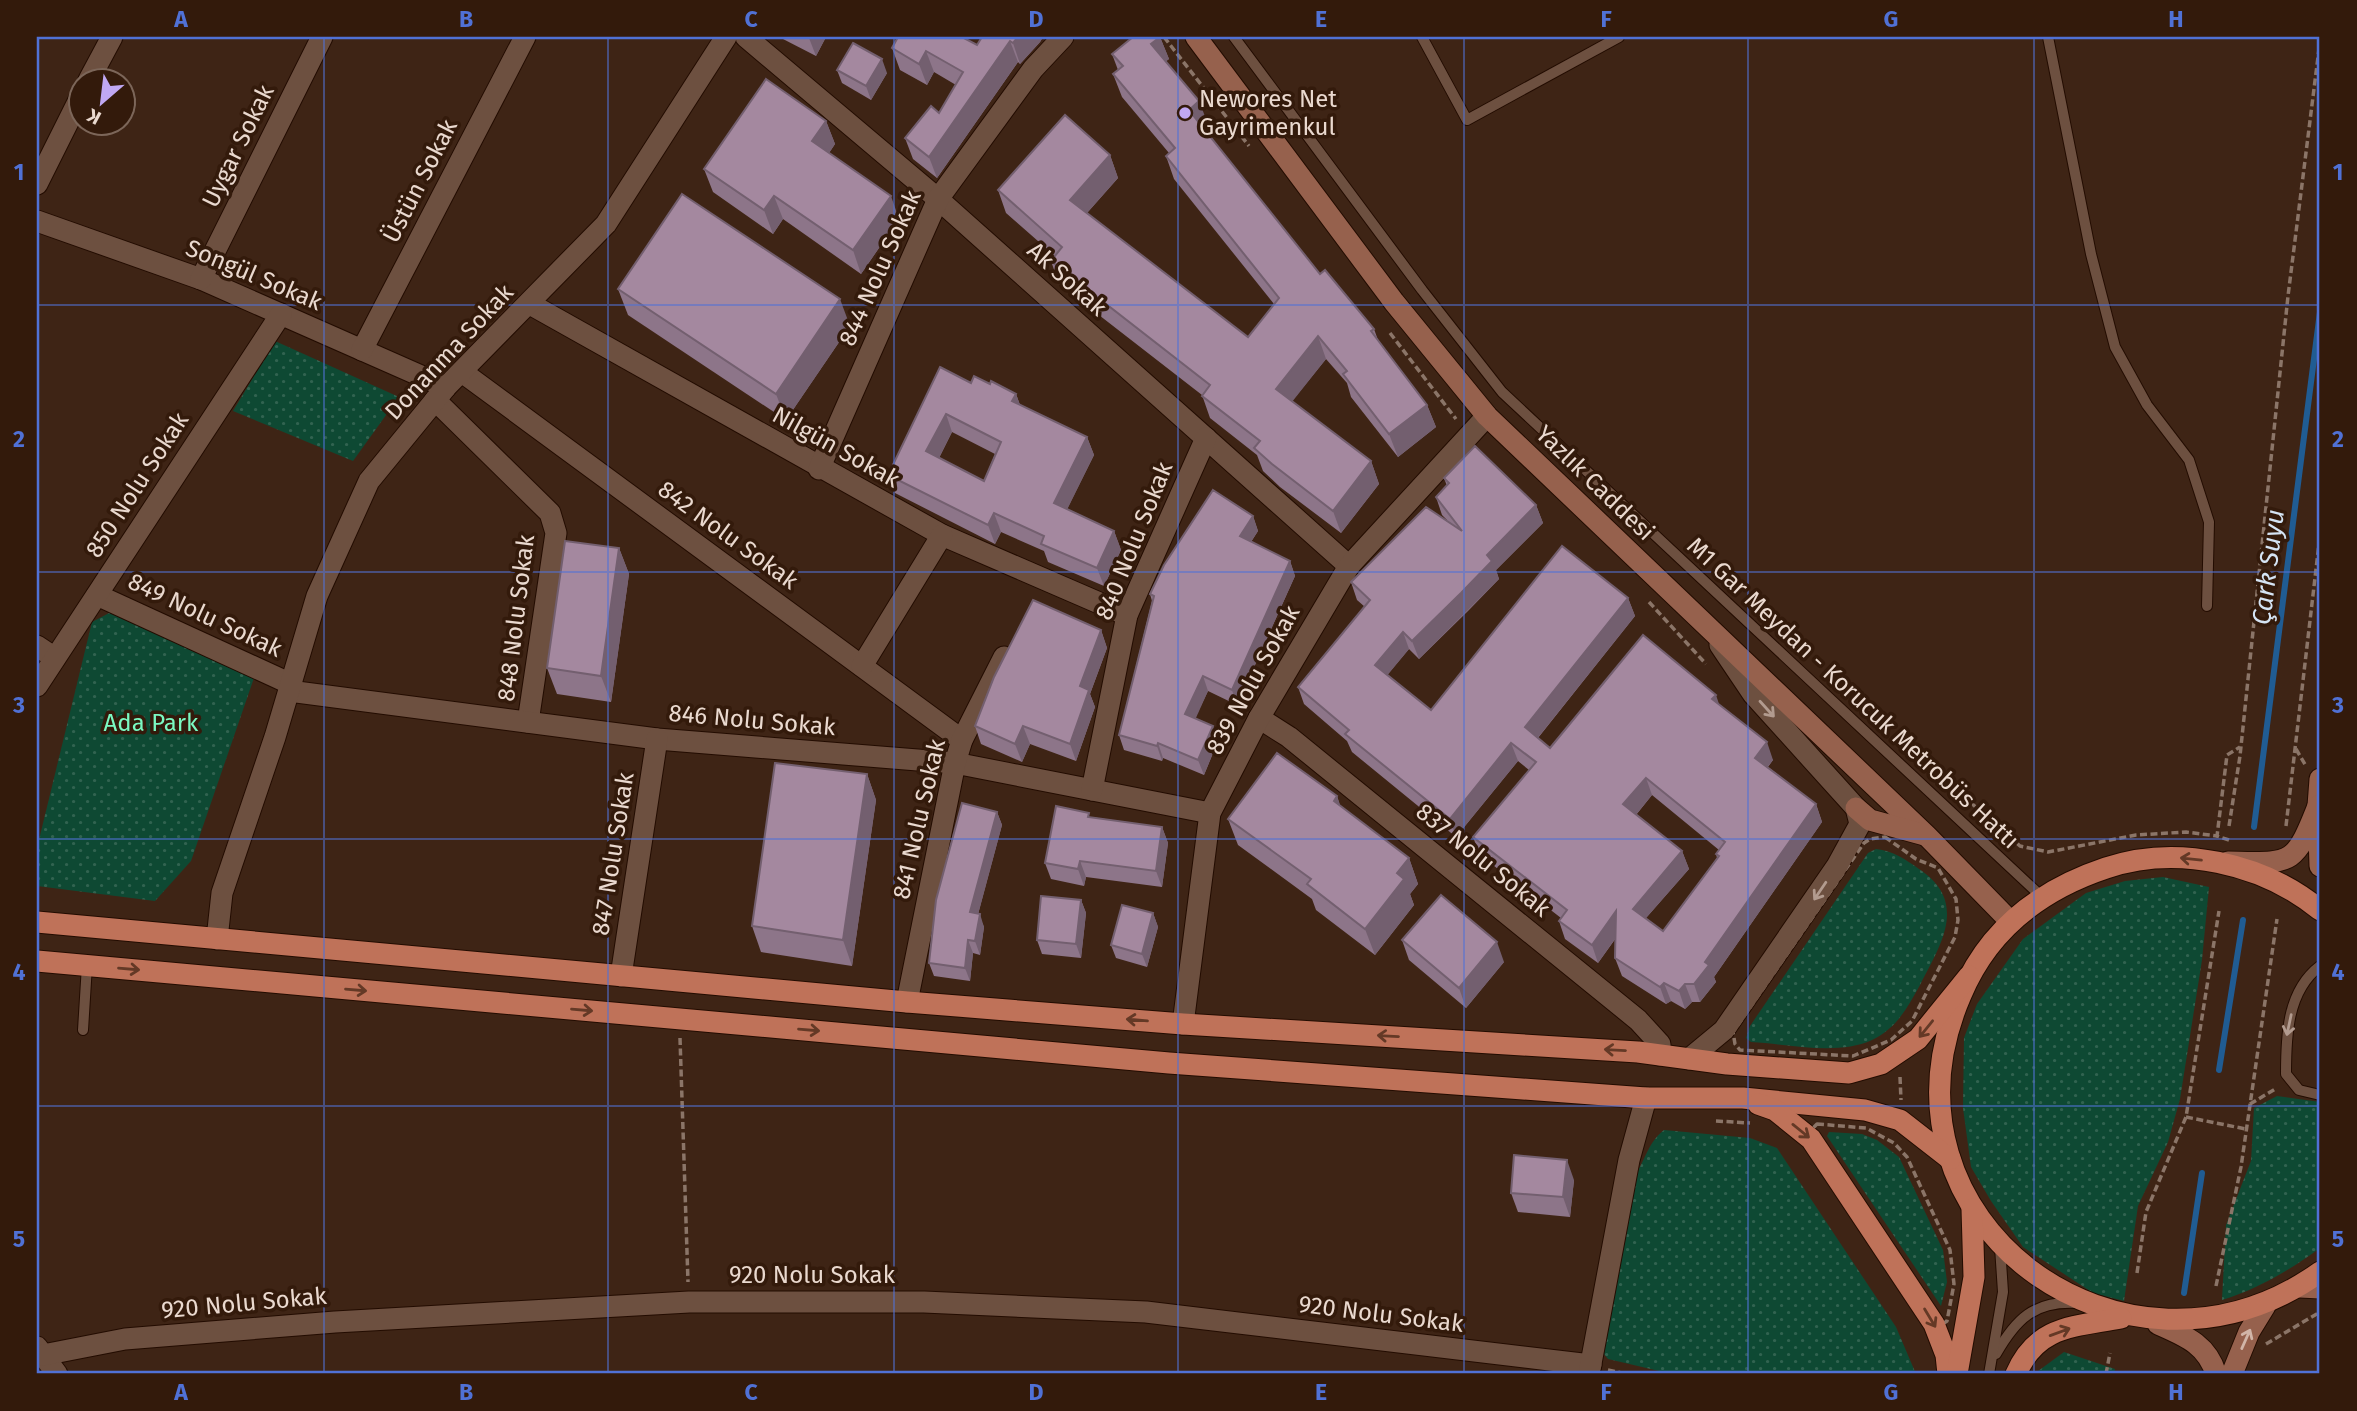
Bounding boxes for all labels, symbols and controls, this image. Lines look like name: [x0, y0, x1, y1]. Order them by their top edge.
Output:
text: A: [173, 5, 188, 33]
text: B: [459, 5, 473, 33]
text: C: [744, 5, 758, 33]
text: D: [1029, 5, 1044, 33]
text: E: [1315, 5, 1327, 33]
text: F: [1600, 5, 1612, 33]
text: G: [1884, 5, 1898, 33]
text: H: [2168, 5, 2184, 33]
north arrow: [66, 66, 136, 136]
street label: Uygar Sokak: [196, 80, 280, 212]
place label: Newores Net Gayrimenkul: [1199, 85, 1337, 141]
text: K: [83, 103, 105, 130]
marker: Newores Net Gayrimenkul: [1177, 105, 1193, 121]
street label: Üstün Sokak: [377, 114, 463, 247]
text: 1: [14, 158, 24, 186]
text: 1: [2333, 158, 2343, 186]
street label: 844 Nolu Sokak: [833, 185, 927, 350]
street label: Songül Sokak: [182, 234, 327, 317]
street label: Ak Sokak: [1022, 236, 1113, 322]
street label: Donanma Sokak: [379, 278, 519, 426]
street label: Nilgün Sokak: [767, 401, 905, 494]
street label: 850 Nolu Sokak: [80, 407, 195, 563]
street label: Yazlık Caddesi: [1530, 420, 1660, 546]
text: 2: [13, 425, 25, 453]
text: 2: [2332, 425, 2344, 453]
street label: 840 Nolu Sokak: [1090, 457, 1179, 624]
street label: 842 Nolu Sokak: [653, 475, 804, 595]
water label: Çark Suyu: [2246, 508, 2291, 627]
street label: 848 Nolu Sokak: [492, 532, 540, 703]
street label: M1 Gar Meydan - Korucuk Metrobüs Hattı: [1681, 532, 2025, 854]
street label: 849 Nolu Sokak: [124, 567, 287, 663]
street label: 839 Nolu Sokak: [1201, 600, 1306, 759]
text: 3: [12, 691, 25, 719]
text: 3: [2331, 691, 2344, 719]
street label: 846 Nolu Sokak: [667, 699, 837, 741]
one-way arrow: [1759, 700, 1775, 718]
park label: Ada Park: [104, 709, 199, 737]
street label: 841 Nolu Sokak: [887, 736, 951, 902]
street label: 847 Nolu Sokak: [586, 770, 640, 937]
street label: 837 Nolu Sokak: [1410, 797, 1556, 923]
one-way arrow: [2180, 852, 2202, 865]
one-way arrow: [1813, 881, 1827, 900]
text: 4: [13, 958, 26, 986]
text: 4: [2332, 958, 2345, 986]
one-way arrow: [117, 963, 140, 976]
one-way arrow: [344, 984, 367, 997]
one-way arrow: [570, 1004, 593, 1017]
one-way arrow: [1126, 1013, 1149, 1026]
one-way arrow: [2281, 1013, 2295, 1036]
one-way arrow: [1919, 1020, 1934, 1038]
one-way arrow: [797, 1024, 820, 1037]
one-way arrow: [1377, 1030, 1400, 1043]
one-way arrow: [1605, 1043, 1627, 1056]
one-way arrow: [1792, 1124, 1810, 1139]
text: 5: [13, 1225, 25, 1253]
text: 5: [2332, 1225, 2344, 1253]
street label: 920 Nolu Sokak: [729, 1261, 896, 1289]
street label: 920 Nolu Sokak: [160, 1282, 329, 1324]
street label: 920 Nolu Sokak: [1297, 1290, 1466, 1338]
one-way arrow: [1923, 1308, 1937, 1328]
one-way arrow: [2049, 1325, 2071, 1337]
one-way arrow: [2241, 1329, 2254, 1350]
text: A: [173, 1378, 188, 1406]
text: B: [459, 1378, 473, 1406]
text: C: [744, 1378, 758, 1406]
text: D: [1029, 1378, 1044, 1406]
text: E: [1315, 1378, 1327, 1406]
text: F: [1600, 1378, 1612, 1406]
text: G: [1884, 1378, 1898, 1406]
text: H: [2168, 1378, 2184, 1406]

